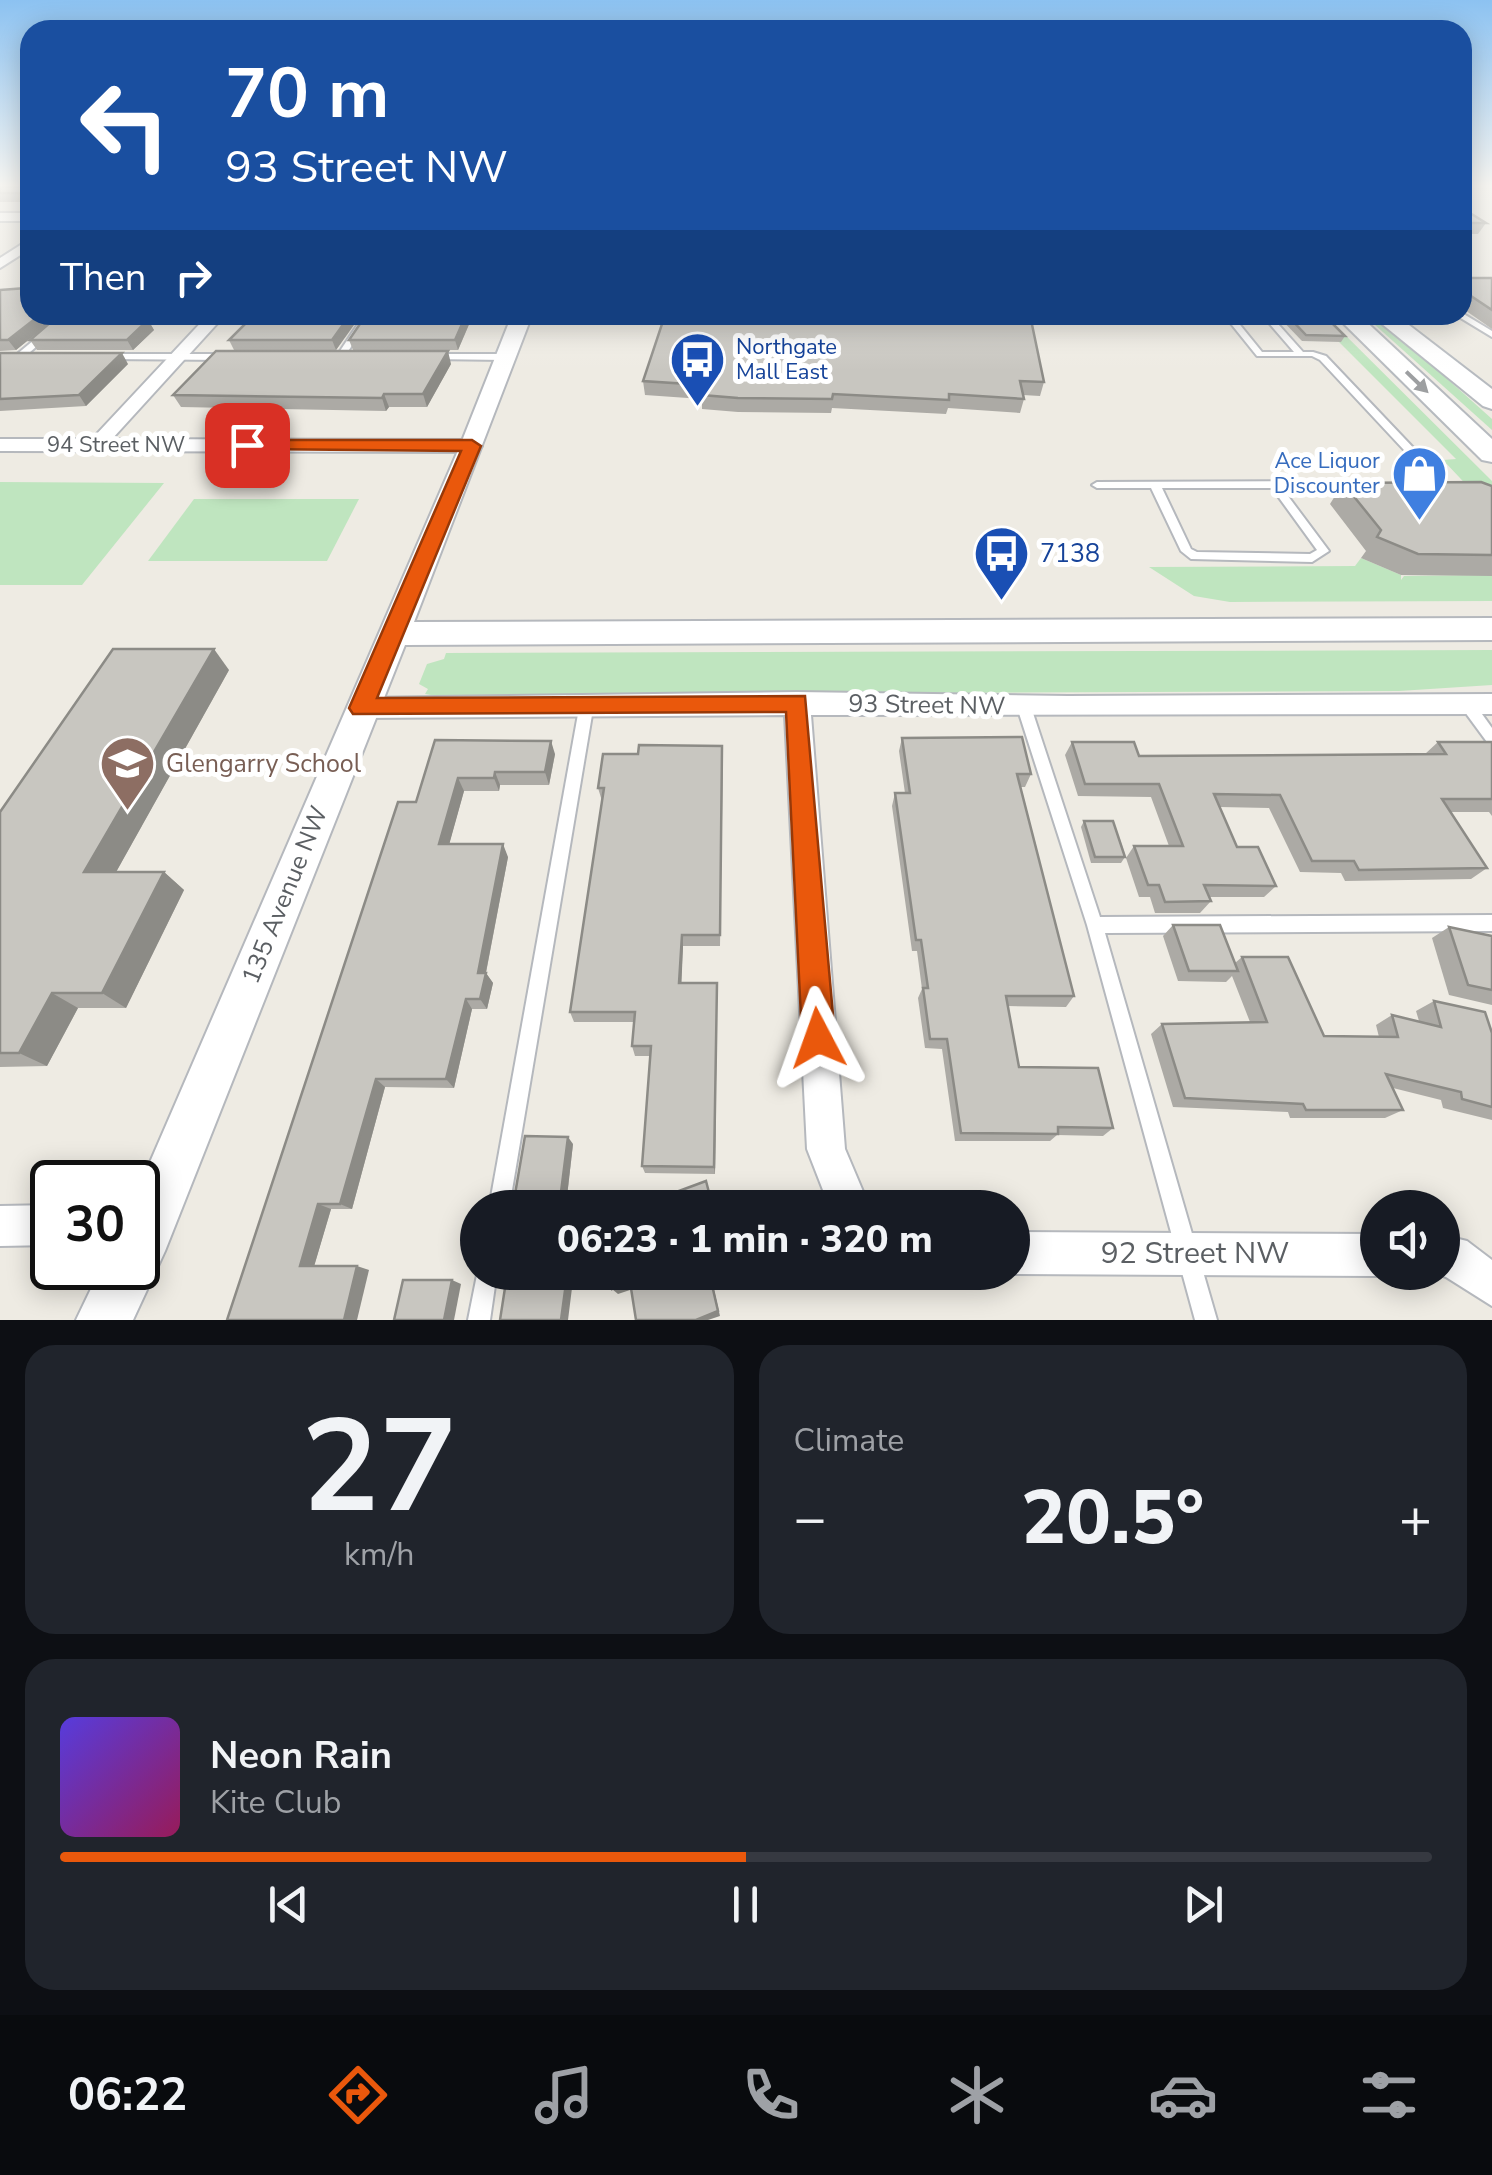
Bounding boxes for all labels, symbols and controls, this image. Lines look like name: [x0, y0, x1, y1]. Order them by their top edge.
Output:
text: 70 m: [225, 46, 389, 142]
icon: left: [60, 60, 190, 190]
text: 93 Street NW: [225, 137, 508, 198]
icon: right: [166, 250, 221, 305]
text: Then: [60, 252, 146, 303]
bus stop icon: Northgate Mall East: [667, 330, 727, 409]
place label: Northgate Mall East: [736, 332, 837, 387]
one-way arrow: [1404, 370, 1428, 393]
pin: [205, 403, 290, 488]
icon: arrive: [220, 418, 275, 473]
street label: 94 Street NW: [47, 430, 185, 460]
shop icon: Ace Liquor Discounter: [1389, 444, 1449, 523]
place label: Ace Liquor Discounter: [1274, 446, 1380, 501]
bus stop icon: 7138: [971, 524, 1031, 603]
place label: 7138: [1040, 537, 1100, 571]
street label: 93 Street NW: [848, 687, 1006, 723]
school or university icon: Glengarry School: [97, 734, 157, 813]
place label: Glengarry School: [166, 747, 362, 781]
street label: 135 Avenue NW: [234, 801, 336, 989]
position arrow: [766, 986, 870, 1090]
speed limit sign: 30: [30, 1160, 160, 1290]
map controls: [1360, 1190, 1460, 1290]
button: sound: [1360, 1190, 1460, 1290]
text: 06:23 · 1 min · 320 m: [557, 1214, 933, 1265]
street label: 92 Street NW: [1101, 1233, 1289, 1274]
text: 27: [301, 1379, 457, 1556]
text: Climate: [794, 1419, 904, 1462]
text: 20.5°: [1021, 1467, 1204, 1569]
text: −: [794, 1481, 827, 1556]
text: +: [1399, 1481, 1432, 1556]
text: km/h: [344, 1533, 415, 1576]
text: Neon Rain: [210, 1730, 392, 1781]
text: Kite Club: [210, 1781, 341, 1824]
icon: previous: [261, 1877, 316, 1932]
icon: pause: [718, 1877, 773, 1932]
icon: next: [1176, 1877, 1231, 1932]
icon: directions: [323, 2060, 393, 2130]
icon: music: [529, 2060, 599, 2130]
icon: phone: [736, 2060, 806, 2130]
icon: climate: [942, 2060, 1012, 2130]
icon: car: [1148, 2060, 1218, 2130]
icon: filters: [1354, 2060, 1424, 2130]
text: 06:22: [68, 2065, 187, 2126]

